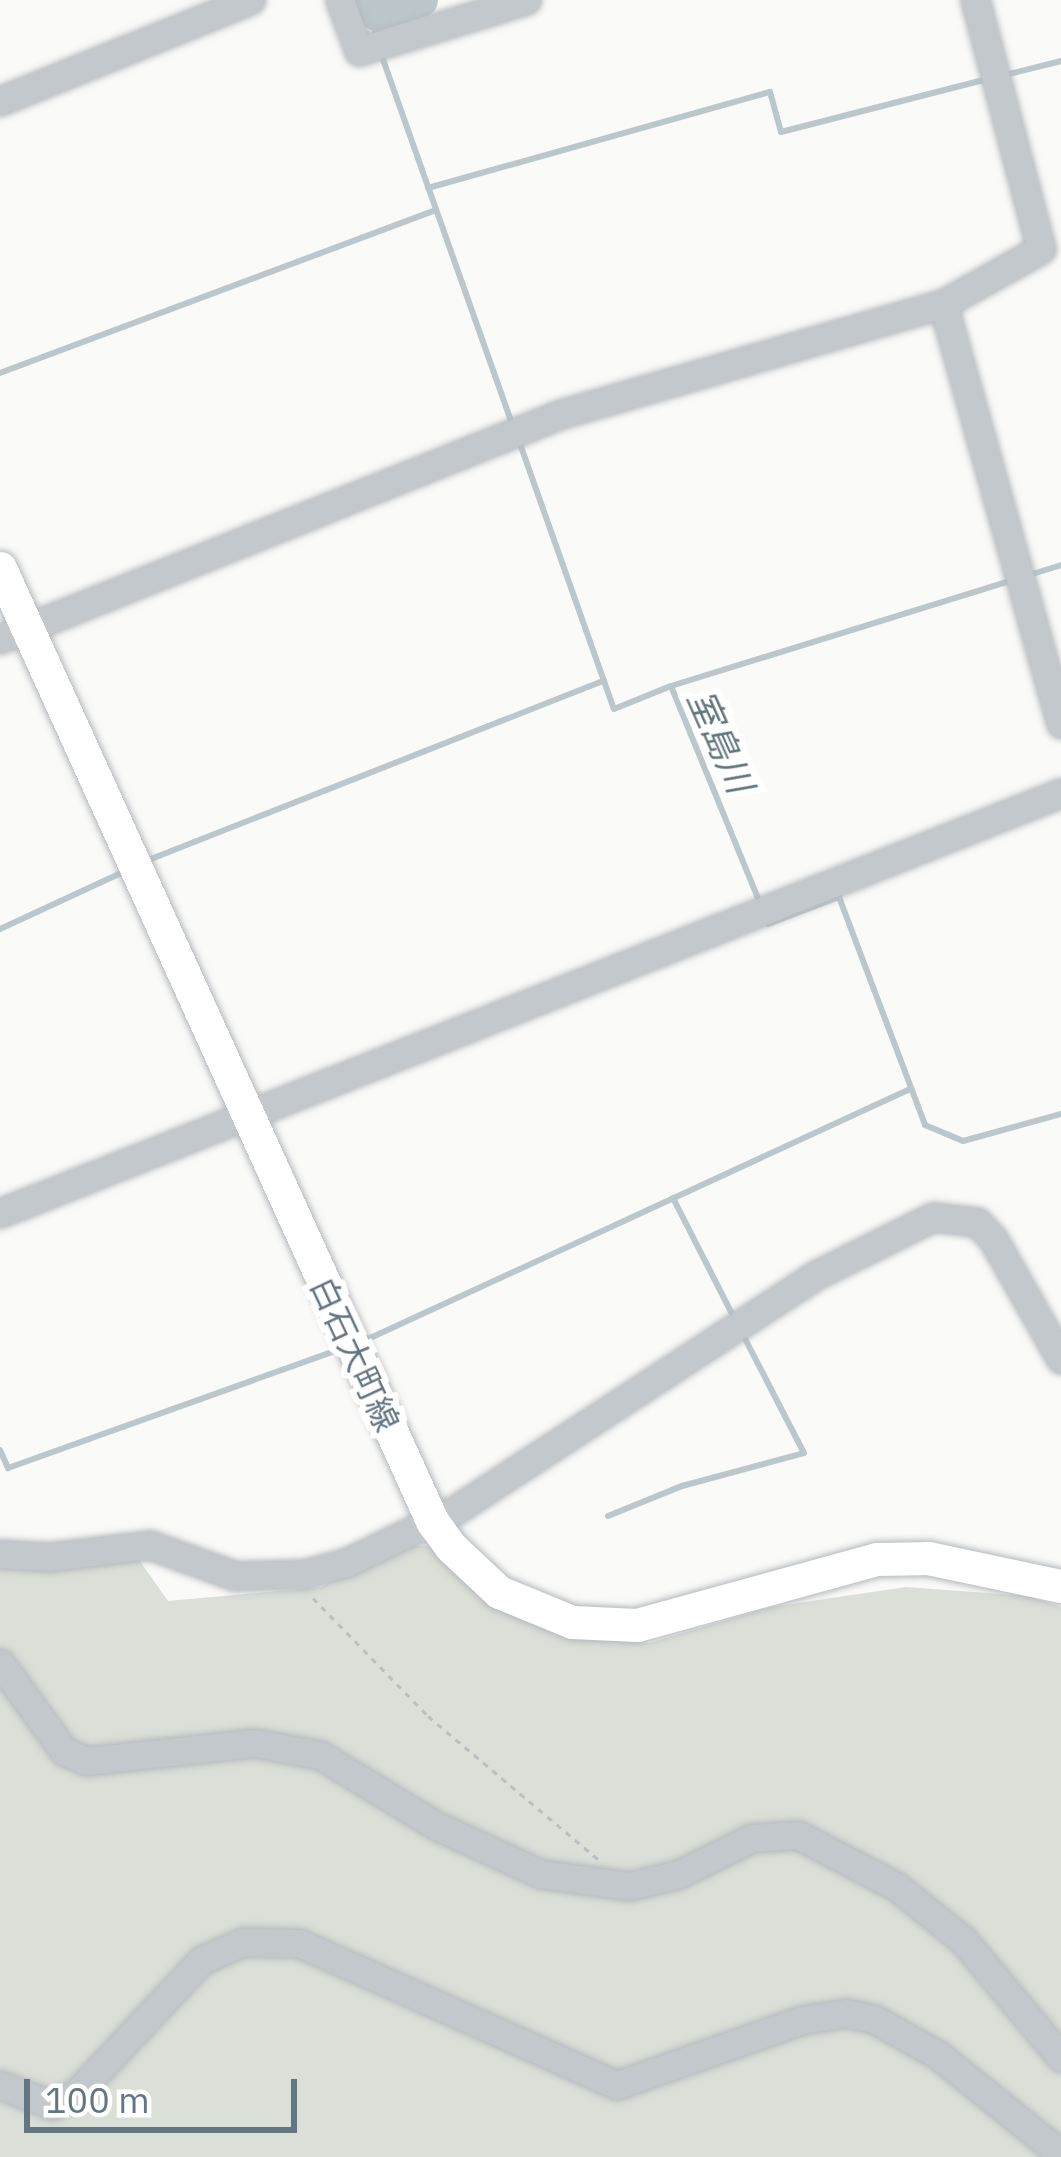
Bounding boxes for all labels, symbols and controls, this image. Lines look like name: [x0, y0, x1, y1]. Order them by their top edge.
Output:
water label: 室島川: [679, 683, 763, 799]
street label: 白石大町線: [302, 1271, 408, 1437]
scale bar: [30, 2055, 303, 2129]
text: 100 m: [45, 2076, 150, 2123]

